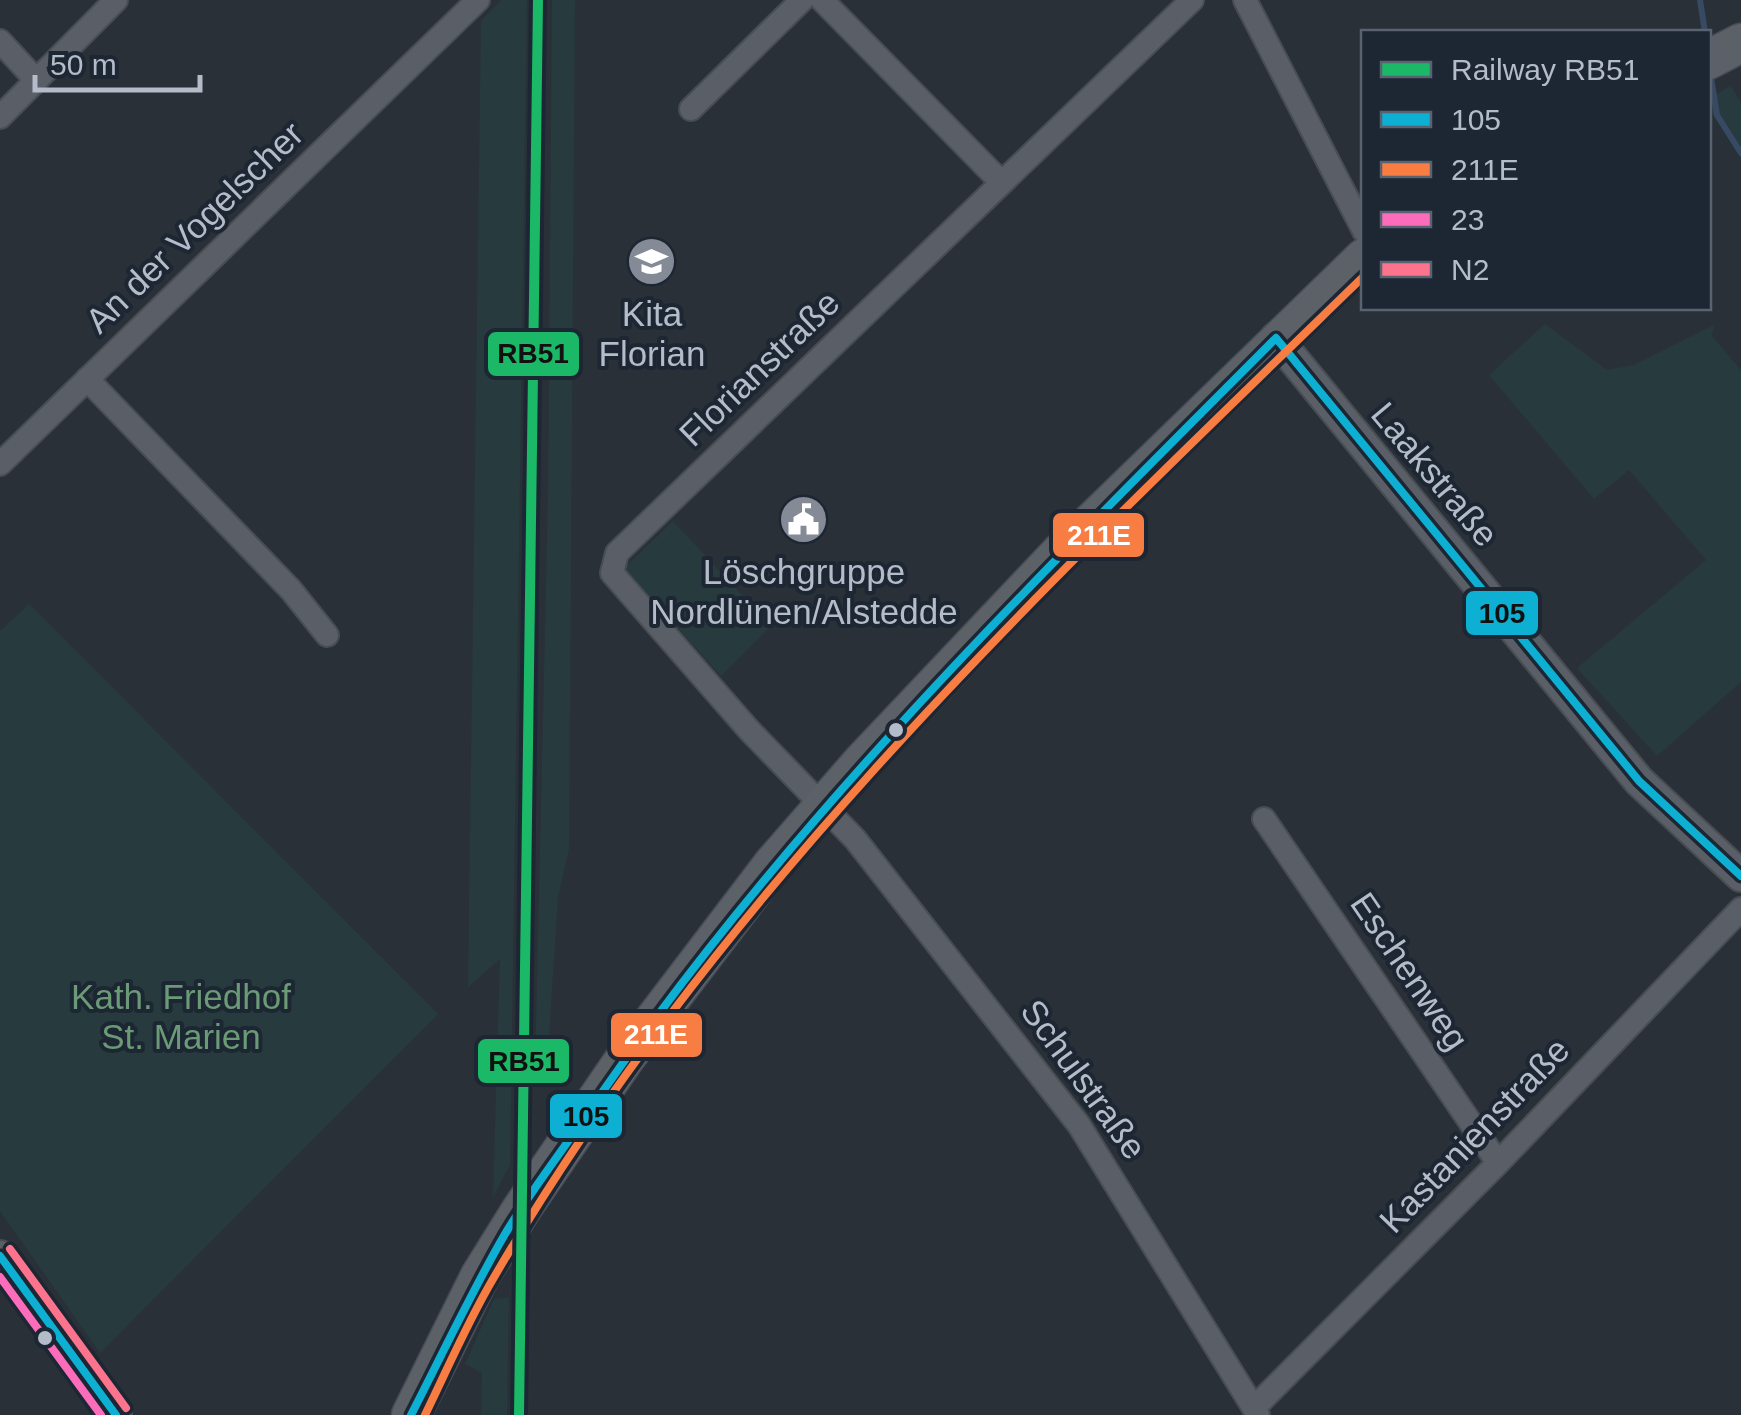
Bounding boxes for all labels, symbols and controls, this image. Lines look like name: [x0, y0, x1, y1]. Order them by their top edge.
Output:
scale bar: [35, 30, 200, 92]
legend: [1361, 30, 1711, 310]
text: 50 m: [50, 48, 117, 81]
text: Railway RB51: [1451, 53, 1639, 86]
text: 105: [1451, 103, 1501, 136]
street label: An der Vogelscher: [78, 113, 311, 340]
text: 211E: [1451, 153, 1519, 186]
text: 23: [1451, 203, 1484, 236]
school or university icon: Kita Florian: [626, 235, 678, 287]
text: N2: [1451, 253, 1489, 286]
street label: Florianstraße: [671, 282, 847, 454]
place label: Kita Florian: [599, 294, 705, 373]
line badge: RB51: [486, 330, 581, 378]
text: RB51: [497, 338, 569, 369]
street label: Laakstraße: [1364, 394, 1506, 554]
public building icon: Löschgruppe Nordlünen/Alstedde: [778, 493, 830, 545]
line badge: 211E: [1051, 511, 1146, 559]
text: 211E: [1067, 520, 1131, 551]
place label: Löschgruppe Nordlünen/Alstedde: [650, 552, 958, 631]
line badge: 105: [1464, 589, 1540, 637]
text: 105: [1479, 598, 1525, 629]
unlabelled marker: [886, 720, 906, 740]
street label: Eschenweg: [1343, 885, 1477, 1057]
park label: Kath. Friedhof St. Marien: [71, 977, 291, 1056]
street label: Schulstraße: [1013, 992, 1155, 1166]
line badge: 211E: [609, 1011, 704, 1059]
text: 211E: [624, 1019, 688, 1050]
street label: Kastanienstraße: [1371, 1030, 1577, 1240]
line badge: RB51: [476, 1037, 571, 1085]
text: RB51: [488, 1046, 560, 1077]
line badge: 105: [548, 1092, 624, 1140]
text: 105: [563, 1101, 609, 1132]
unlabelled marker: [35, 1328, 55, 1348]

